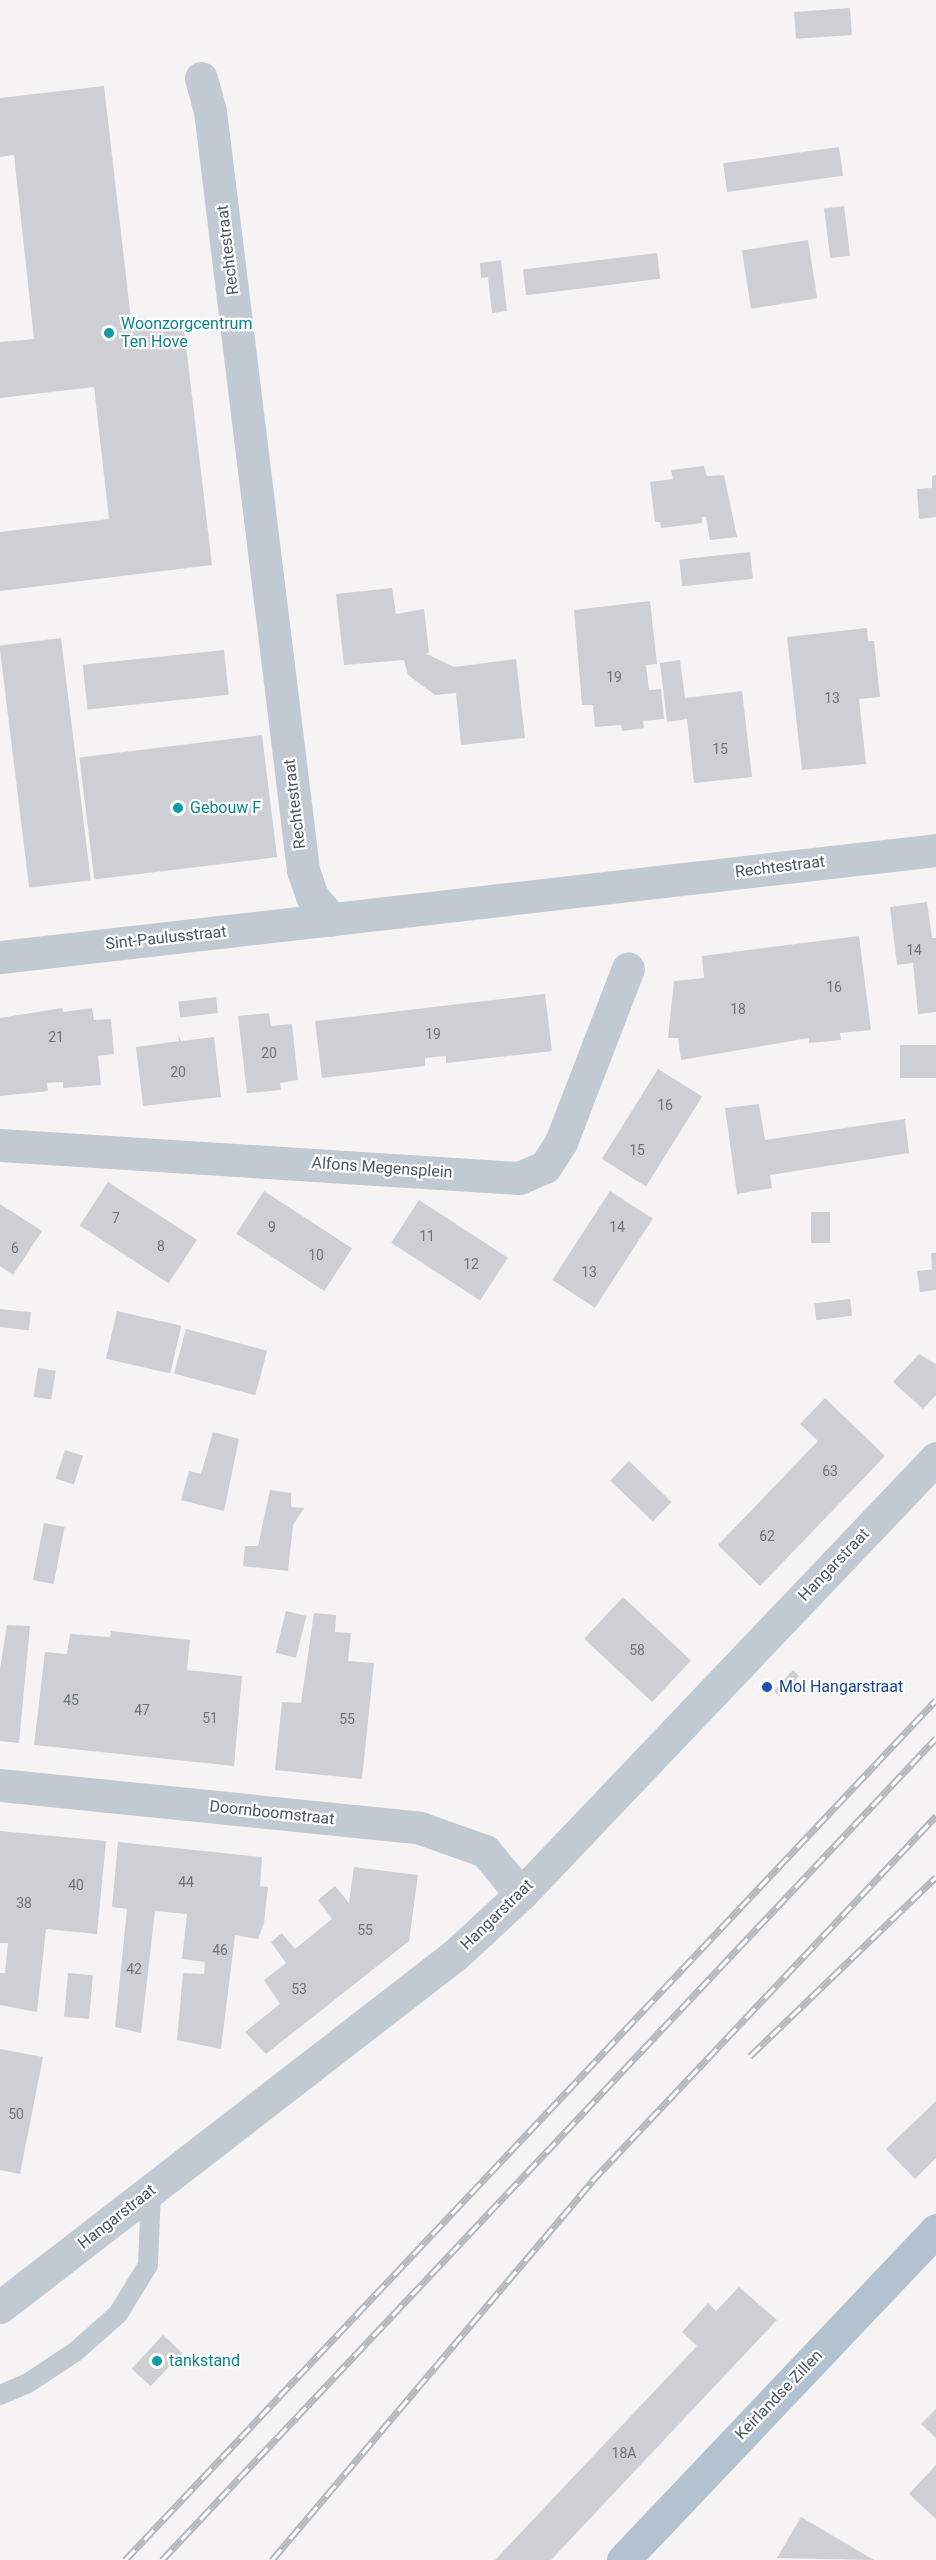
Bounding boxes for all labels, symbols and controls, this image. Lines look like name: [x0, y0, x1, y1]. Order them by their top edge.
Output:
street label: Rechtestraat: [213, 204, 243, 296]
place label: Woonzorgcentrum Ten Hove: [121, 314, 252, 352]
marker: Woonzorgcentrum Ten Hove: [102, 326, 116, 340]
house number: 19: [606, 669, 622, 685]
house number: 13: [824, 690, 840, 706]
house number: 15: [712, 741, 728, 757]
street label: Rechtestraat: [280, 758, 310, 850]
place label: Gebouw F: [190, 798, 261, 818]
marker: Gebouw F: [171, 801, 185, 815]
street label: Rechtestraat: [734, 852, 826, 882]
street label: Sint-Paulusstraat: [105, 922, 227, 954]
house number: 14: [906, 942, 922, 958]
house number: 16: [826, 979, 842, 995]
house number: 18: [730, 1001, 746, 1017]
house number: 19: [425, 1026, 441, 1042]
house number: 21: [48, 1029, 64, 1045]
house number: 20: [261, 1045, 277, 1061]
house number: 20: [170, 1064, 186, 1080]
house number: 16: [657, 1097, 673, 1113]
house number: 15: [629, 1142, 645, 1158]
street label: Alfons Megensplein: [311, 1153, 453, 1183]
house number: 7: [112, 1210, 120, 1226]
house number: 9: [268, 1219, 276, 1235]
house number: 14: [609, 1219, 625, 1235]
house number: 11: [419, 1228, 435, 1244]
house number: 8: [157, 1238, 165, 1254]
house number: 6: [11, 1240, 19, 1256]
house number: 10: [308, 1247, 324, 1263]
house number: 12: [463, 1256, 479, 1272]
house number: 13: [581, 1264, 597, 1280]
house number: 63: [822, 1463, 838, 1479]
street label: Hangarstraat: [795, 1525, 873, 1605]
house number: 62: [759, 1528, 775, 1544]
house number: 58: [629, 1642, 645, 1658]
place label: Mol Hangarstraat: [779, 1677, 903, 1697]
marker: Mol Hangarstraat: [760, 1680, 774, 1694]
house number: 45: [63, 1692, 79, 1708]
house number: 47: [134, 1702, 150, 1718]
house number: 51: [202, 1710, 218, 1726]
house number: 55: [339, 1711, 355, 1727]
street label: Doornboomstraat: [209, 1797, 335, 1829]
house number: 44: [178, 1874, 194, 1890]
street label: Hangarstraat: [457, 1876, 537, 1954]
house number: 40: [68, 1877, 84, 1893]
house number: 38: [16, 1895, 32, 1911]
house number: 55: [357, 1922, 373, 1938]
house number: 46: [212, 1942, 228, 1958]
house number: 42: [126, 1961, 142, 1977]
house number: 53: [291, 1981, 307, 1997]
house number: 50: [8, 2106, 24, 2122]
street label: Hangarstraat: [74, 2181, 160, 2253]
street label: Keirlandse Zillen: [731, 2346, 827, 2444]
place label: tankstand: [169, 2351, 240, 2371]
marker: tankstand: [150, 2354, 164, 2368]
house number: 18A: [612, 2445, 636, 2461]

